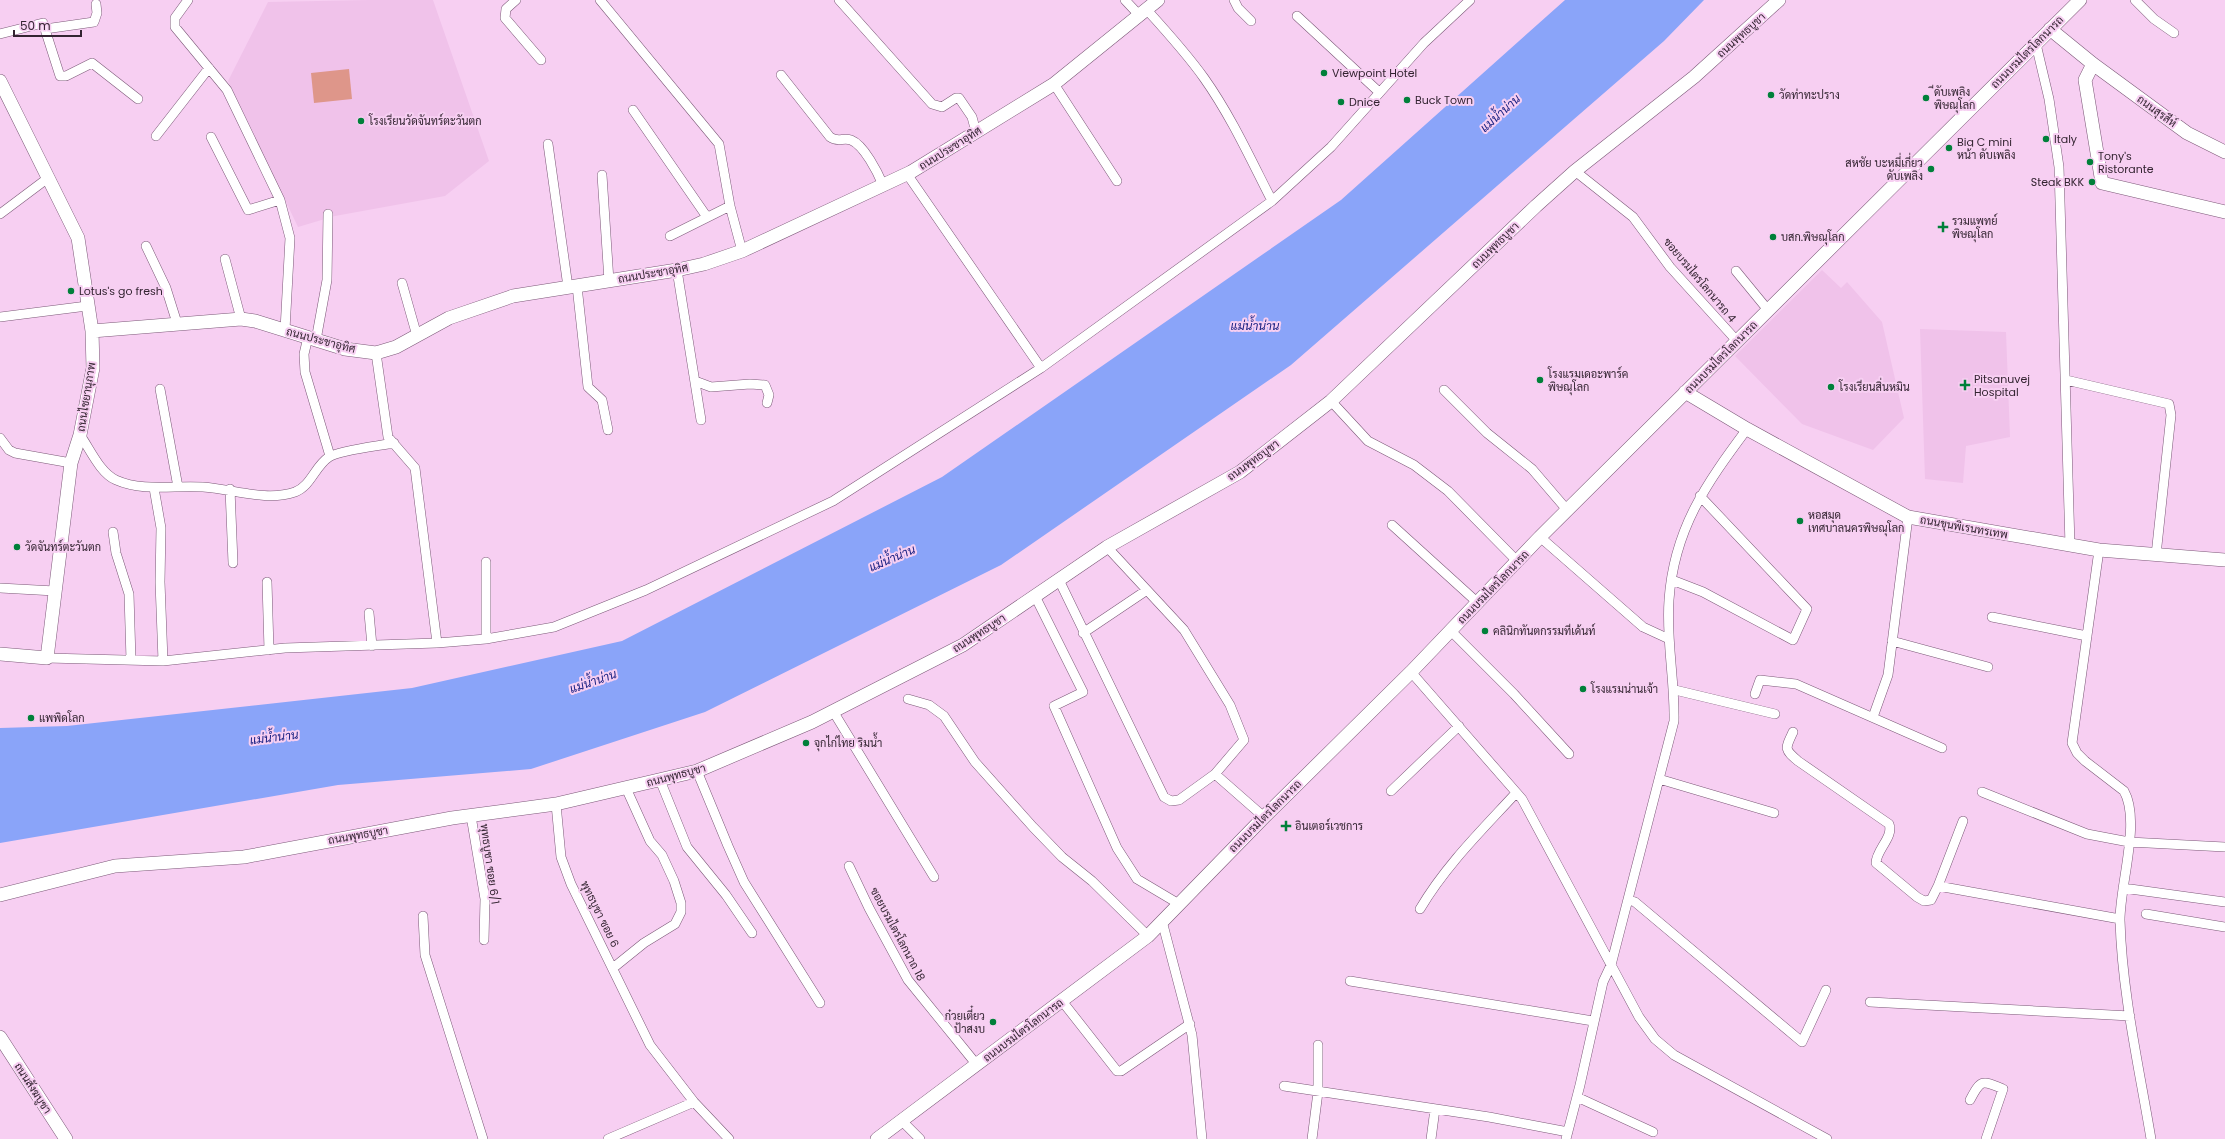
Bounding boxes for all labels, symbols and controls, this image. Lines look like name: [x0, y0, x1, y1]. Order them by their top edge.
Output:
street label: ถนนพุทธบูชา: [1713, 9, 1770, 62]
scale bar: [14, 12, 81, 38]
street label: ถนนบรมไตรโลกนารถ: [1987, 12, 2067, 92]
text: 50 m: [20, 17, 51, 34]
place label: Viewpoint Hotel: [1332, 65, 1417, 81]
marker: Viewpoint Hotel: [1319, 68, 1329, 78]
place label: ีดับเพลิง พิษณุโลก: [1928, 84, 1975, 114]
place label: วัดท่าทะปราง: [1779, 87, 1840, 103]
water label: แม่น้ำน่าน: [1475, 89, 1524, 136]
marker: วัดท่าทะปราง: [1766, 90, 1776, 100]
street label: ถนนสุรสีห์: [2133, 91, 2180, 132]
place label: Buck Town: [1415, 92, 1473, 108]
marker: ีดับเพลิง พิษณุโลก: [1921, 93, 1931, 103]
place label: Dnice: [1349, 94, 1380, 110]
marker: Buck Town: [1402, 95, 1412, 105]
marker: Dnice: [1336, 97, 1346, 107]
place label: โรงเรียนวัดจันทร์ตะวันตก: [368, 113, 482, 129]
marker: โรงเรียนวัดจันทร์ตะวันตก: [356, 116, 366, 126]
street label: ถนนประชาอุทิศ: [916, 122, 985, 174]
place label: Italy: [2054, 131, 2078, 147]
place label: Big C mini หน้า ดับเพลิง: [1957, 134, 2016, 163]
marker: Italy: [2041, 134, 2051, 144]
marker: Big C mini หน้า ดับเพลิง: [1944, 143, 1954, 153]
place label: Tony's Ristorante: [2098, 148, 2154, 177]
place label: สหชัย บะหมี่เกี่ยว ดับเพลิง: [1845, 152, 1923, 184]
marker: Tony's Ristorante: [2085, 157, 2095, 167]
marker: สหชัย บะหมี่เกี่ยว ดับเพลิง: [1926, 164, 1936, 174]
place label: Steak BKK: [2031, 174, 2084, 190]
marker: Steak BKK: [2087, 177, 2097, 187]
place label: รวมแพทย์ พิษณุโลก: [1952, 213, 1998, 243]
street label: ถนนพุทธบูชา: [1468, 218, 1523, 273]
marker: รวมแพทย์ พิษณุโลก: [1937, 221, 1949, 233]
place label: บสก.พิษณุโลก: [1781, 229, 1845, 246]
marker: บสก.พิษณุโลก: [1768, 232, 1778, 242]
street label: ซอยบรมไตรโลกนารถ 4: [1660, 234, 1740, 326]
street label: ถนนประชาอุทิศ: [617, 259, 690, 288]
place label: Lotus's go fresh: [79, 283, 163, 299]
marker: Lotus's go fresh: [66, 286, 76, 296]
water label: แม่น้ำน่าน: [1231, 315, 1280, 334]
street label: ถนนบรมไตรโลกนารถ: [1681, 317, 1761, 397]
street label: ถนนประชาอุทิศ: [284, 323, 357, 358]
street label: ถนนไชยานุภาพ: [73, 361, 100, 433]
place label: โรงแรมเดอะพาร์ค พิษณุโลก: [1547, 366, 1628, 396]
place label: Pitsanuvej Hospital: [1974, 371, 2030, 400]
marker: โรงแรมเดอะพาร์ค พิษณุโลก: [1535, 375, 1545, 385]
place label: โรงเรียนสิ่นหมิน: [1838, 377, 1910, 395]
marker: Pitsanuvej Hospital: [1959, 379, 1971, 391]
marker: โรงเรียนสิ่นหมิน: [1826, 382, 1836, 392]
street label: ถนนพุทธบูชา: [1224, 436, 1283, 485]
place label: หอสมุด เทศบาลนครพิษณุโลก: [1808, 507, 1904, 537]
street label: ถนนขุนพิเรนทรเทพ: [1919, 511, 2009, 544]
marker: หอสมุด เทศบาลนครพิษณุโลก: [1795, 516, 1805, 526]
place label: วัดจันทร์ตะวันตก: [25, 539, 101, 555]
water label: แม่น้ำน่าน: [865, 539, 918, 575]
marker: วัดจันทร์ตะวันตก: [12, 542, 22, 552]
street label: ถนนบรมไตรโลกนารถ: [1454, 547, 1532, 627]
street label: ถนนพุทธบูชา: [949, 610, 1009, 657]
place label: คลินิกทันตกรรมทีเด้นท์: [1493, 623, 1595, 639]
marker: คลินิกทันตกรรมทีเด้นท์: [1480, 626, 1490, 636]
water label: แม่น้ำน่าน: [566, 663, 619, 697]
place label: โรงแรมน่านเจ้า: [1590, 681, 1658, 697]
marker: โรงแรมน่านเจ้า: [1578, 684, 1588, 694]
place label: แพพิดโลก: [39, 710, 85, 726]
marker: แพพิดโลก: [26, 713, 36, 723]
water label: แม่น้ำน่าน: [248, 724, 300, 748]
place label: จุกไก่ไทย ริมน้ำ: [814, 732, 882, 752]
marker: จุกไก่ไทย ริมน้ำ: [801, 738, 811, 748]
street label: ถนนพุทธบูชา: [645, 759, 708, 792]
street label: ถนนบรมไตรโลกนารถ: [1225, 776, 1305, 856]
place label: อินเตอร์เวชการ: [1295, 818, 1363, 834]
marker: อินเตอร์เวชการ: [1280, 820, 1292, 832]
street label: ถนนพุทธบูชา: [327, 822, 389, 849]
street label: พุทธบูชา ซอย 6/1: [475, 823, 504, 906]
street label: พุทธบูชา ซอย 6: [576, 878, 623, 951]
street label: ซอยบรมไตรโลกนาถ 18: [867, 884, 930, 984]
street label: ถนนบรมไตรโลกนารถ: [980, 994, 1066, 1066]
place label: ก๋วยเตี๋ยว ป้าสงบ: [945, 1005, 985, 1037]
marker: ก๋วยเตี๋ยว ป้าสงบ: [988, 1017, 998, 1027]
street label: ถนนสังฆบูชา: [11, 1059, 55, 1117]

